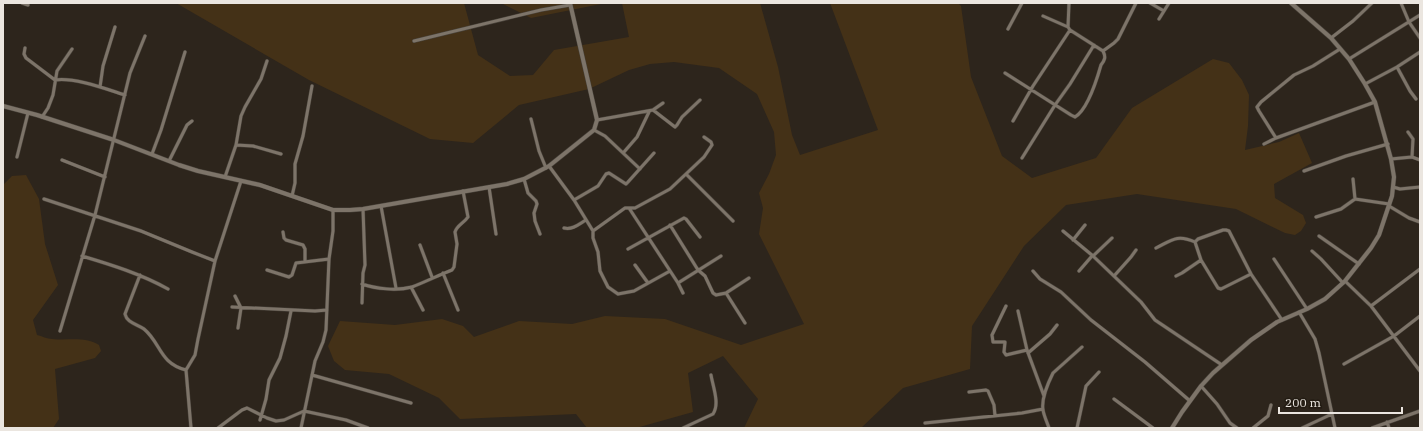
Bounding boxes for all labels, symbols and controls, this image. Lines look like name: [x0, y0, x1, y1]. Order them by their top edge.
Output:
scale bar: [1279, 389, 1402, 415]
text: 200 m: [1285, 395, 1321, 410]

